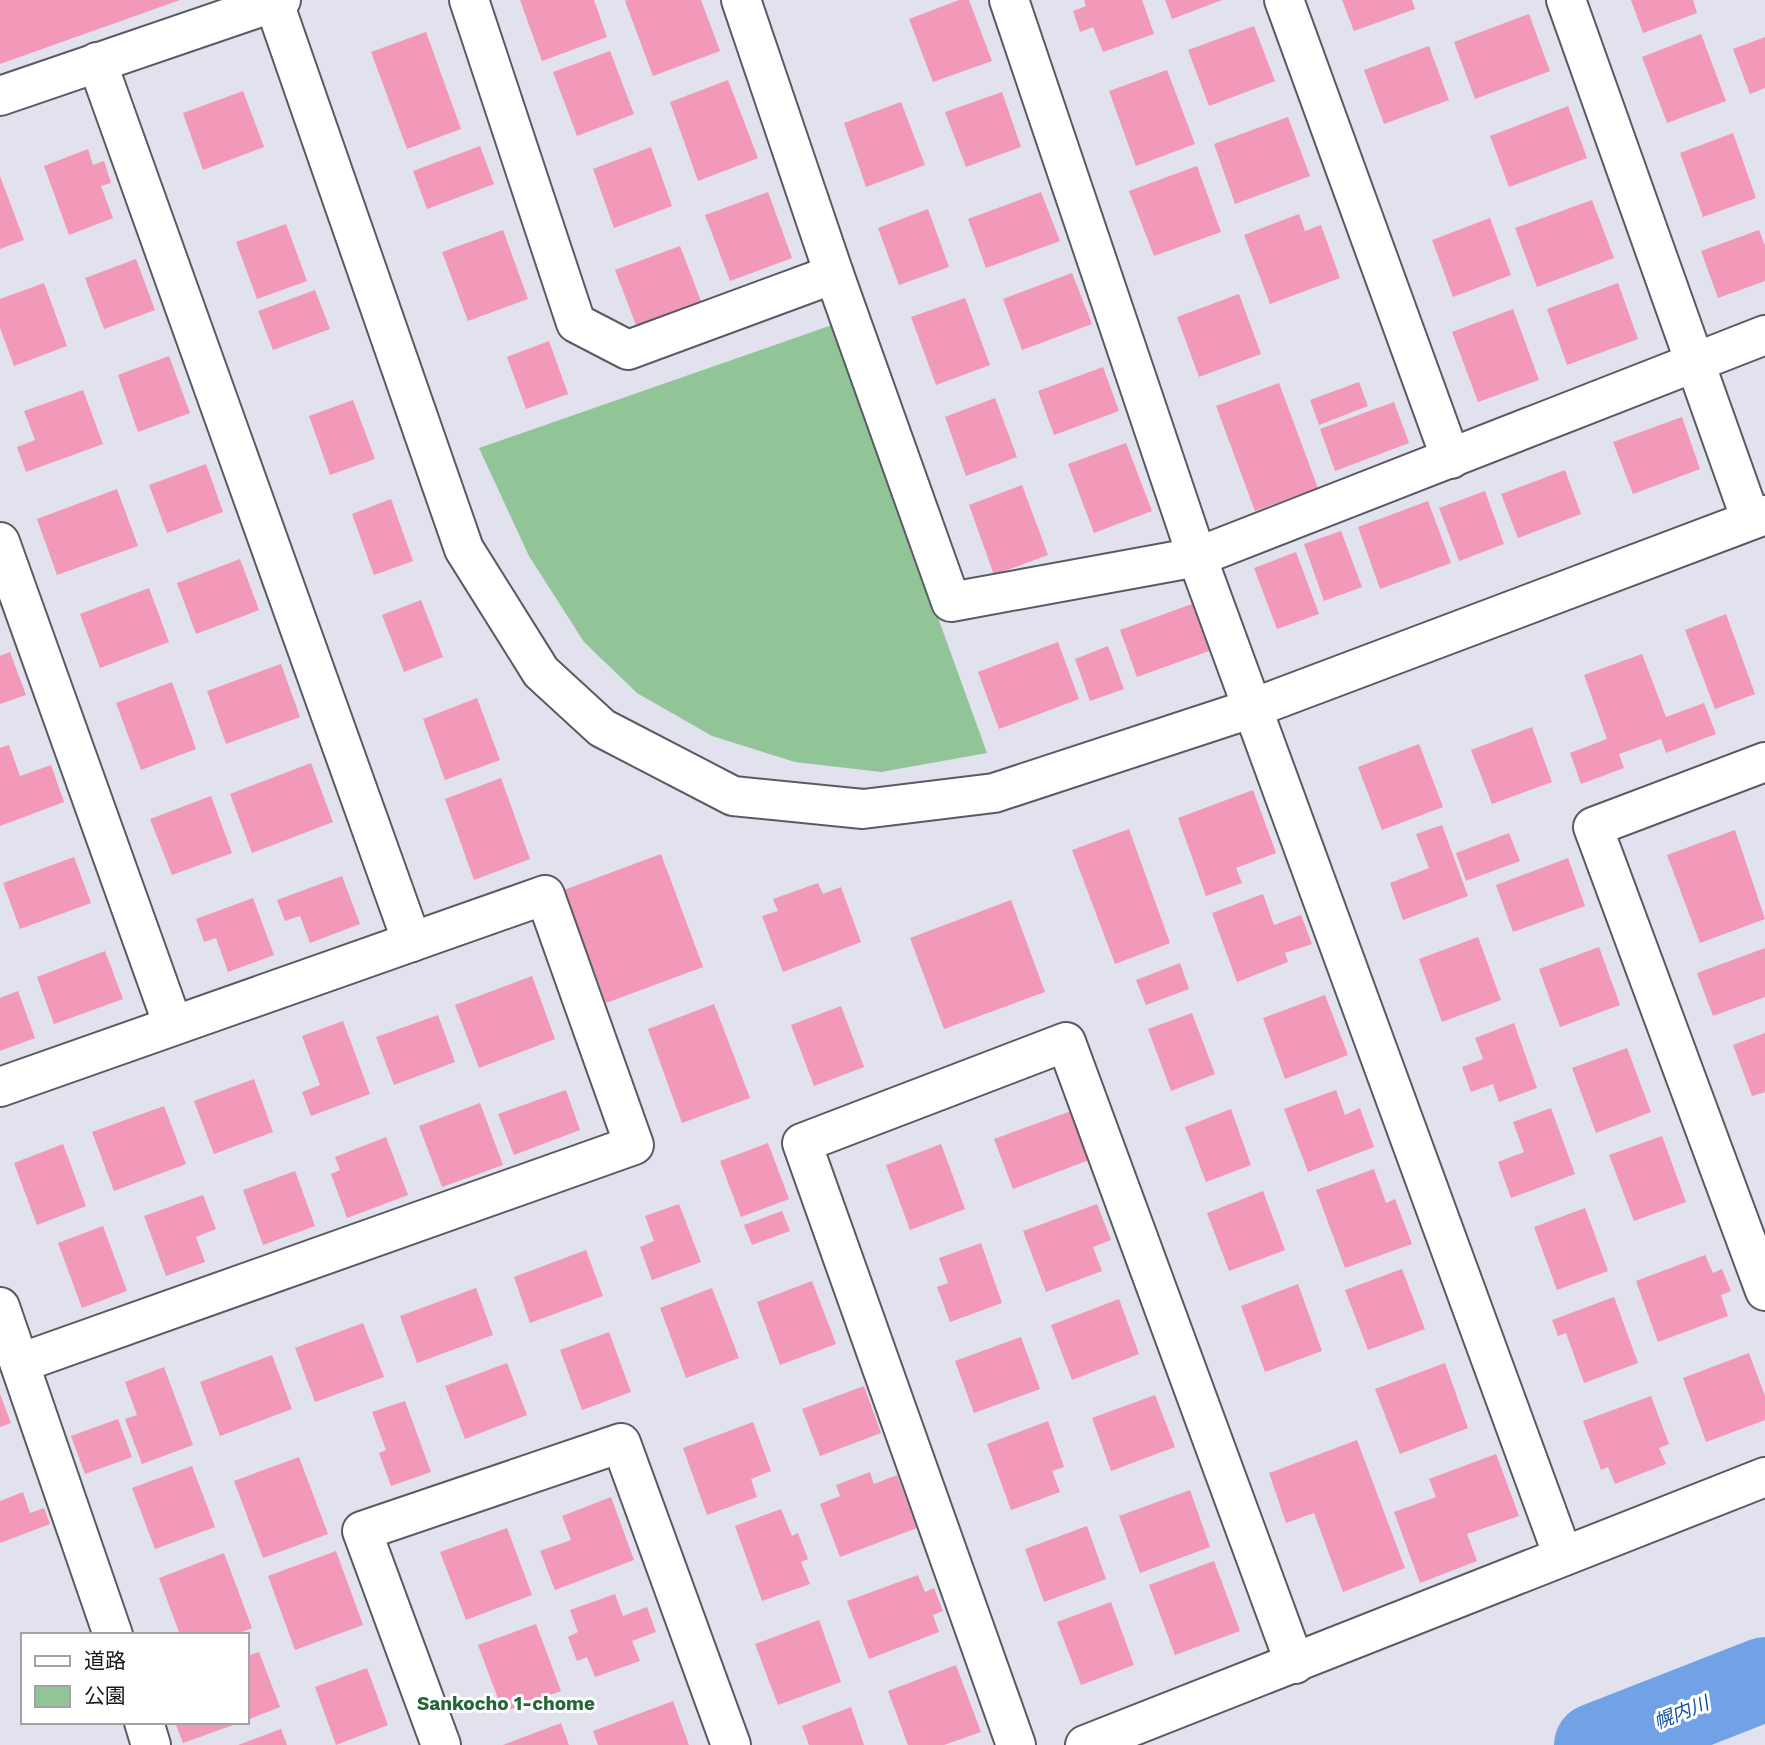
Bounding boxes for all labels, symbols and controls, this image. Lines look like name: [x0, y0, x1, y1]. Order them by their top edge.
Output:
legend: [21, 1633, 248, 1724]
text: 道路: [84, 1648, 126, 1673]
text: 公園: [84, 1683, 126, 1708]
water label: 幌内川: [1650, 1690, 1714, 1734]
district label: Sankocho 1-chome: [417, 1692, 595, 1715]

